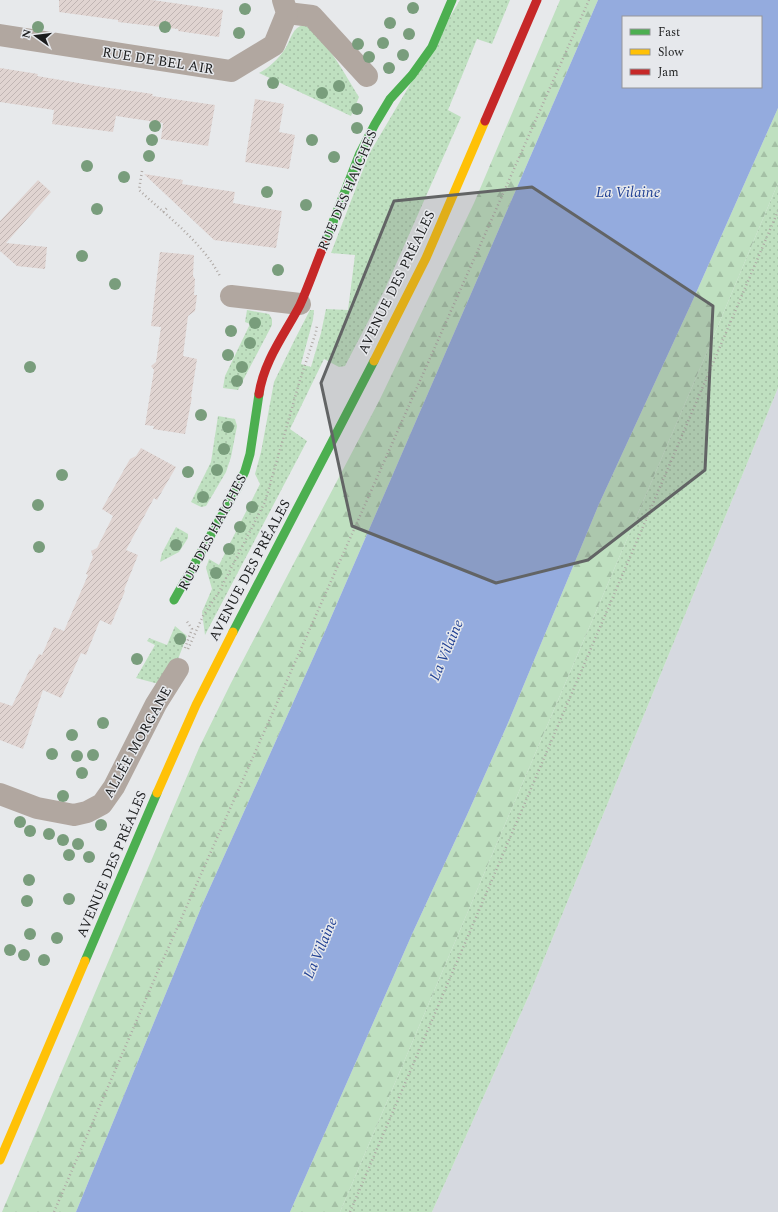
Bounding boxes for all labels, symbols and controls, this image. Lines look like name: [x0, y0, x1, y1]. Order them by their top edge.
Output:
north arrow: [16, 16, 56, 56]
legend: [622, 16, 762, 88]
text: Fast: [658, 23, 680, 42]
text: N: [17, 27, 36, 40]
street label: RUE DE BEL AIR: [101, 41, 216, 80]
text: Slow: [658, 43, 684, 62]
text: Jam: [658, 63, 679, 82]
street label: RUE DES HAICHES: [313, 127, 382, 254]
water label: La Vilaine: [596, 181, 661, 204]
street label: AVENUE DES PRÉALES: [352, 207, 440, 358]
street label: RUE DES HAICHES: [173, 470, 252, 594]
street label: AVENUE DES PRÉALES: [203, 496, 296, 645]
water label: La Vilaine: [423, 616, 470, 684]
street label: ALLÉE MORGANE: [98, 683, 177, 802]
street label: AVENUE DES PRÉALES: [71, 787, 152, 941]
water label: La Vilaine: [297, 914, 344, 982]

